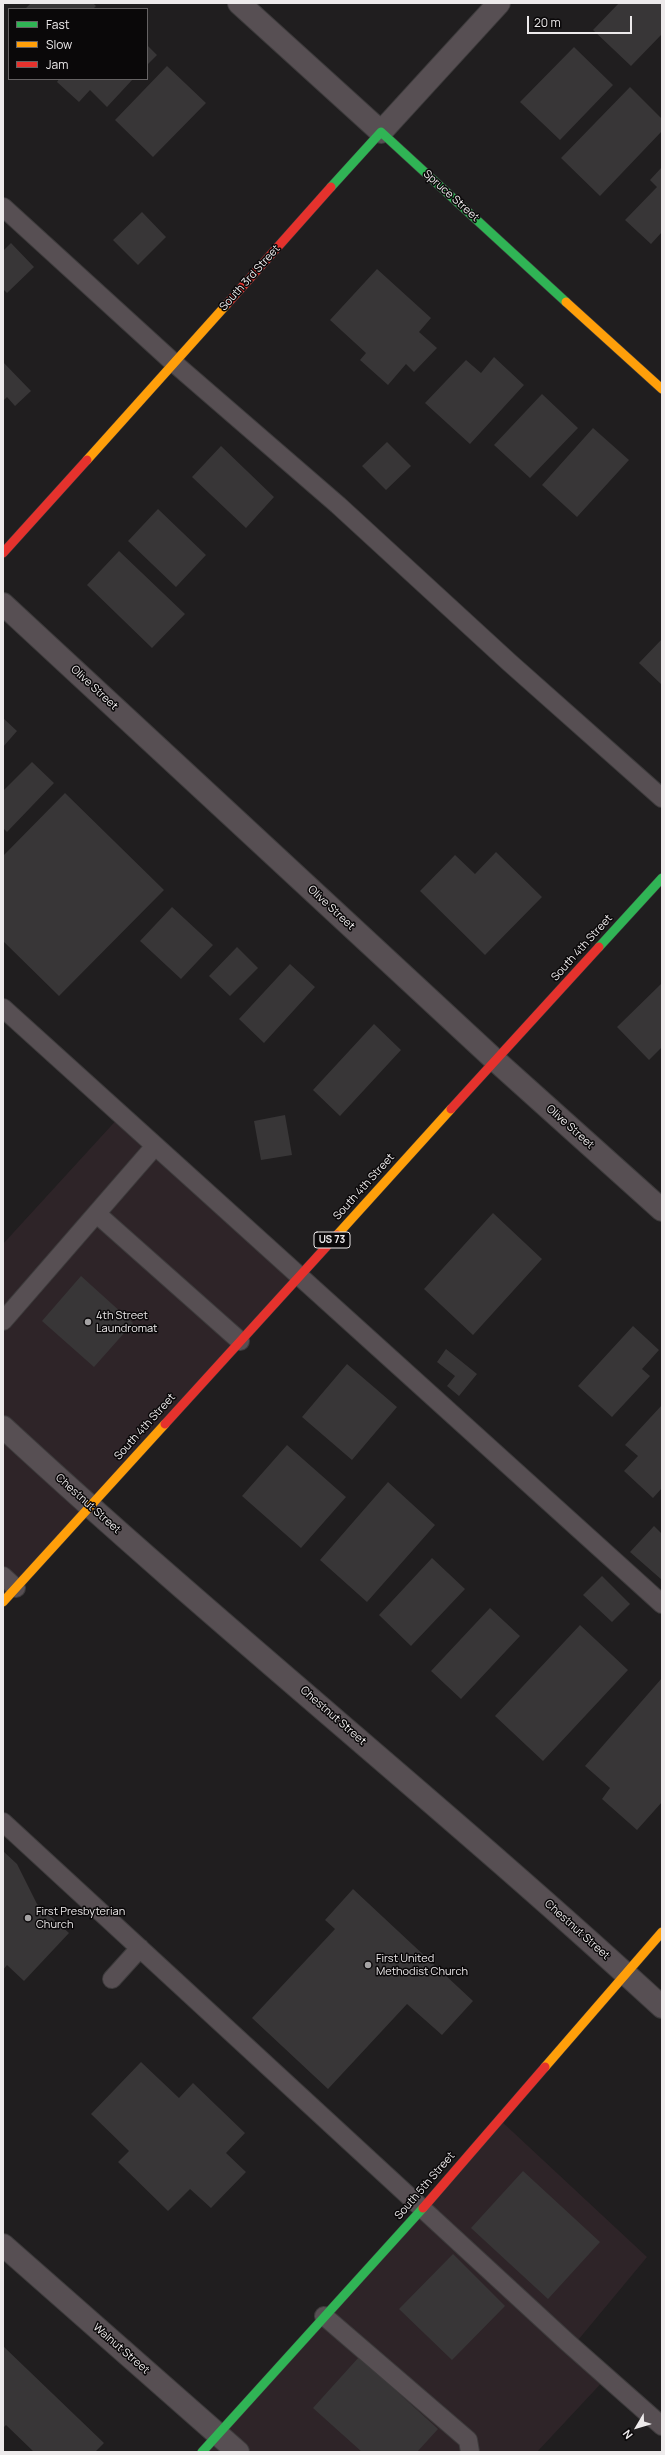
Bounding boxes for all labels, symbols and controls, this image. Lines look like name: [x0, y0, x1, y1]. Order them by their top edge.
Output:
legend: [8, 8, 148, 80]
scale bar: [529, 8, 634, 34]
text: 20 m: [534, 14, 561, 31]
text: Fast: [46, 16, 70, 33]
text: Slow: [46, 36, 72, 53]
text: Jam: [46, 56, 68, 73]
street label: Spruce Street: [420, 167, 482, 225]
street label: South 3rd Street: [217, 242, 283, 314]
street label: Olive Street: [68, 663, 120, 713]
street label: Olive Street: [305, 883, 357, 933]
street label: South 4th Street: [549, 912, 615, 984]
street label: Olive Street: [544, 1102, 596, 1152]
street label: South 4th Street: [331, 1151, 397, 1223]
road number: US 73: [314, 1232, 350, 1248]
place label: 4th Street Laundromat: [96, 1309, 157, 1335]
marker: 4th Street Laundromat: [83, 1317, 93, 1327]
street label: South 4th Street: [112, 1391, 178, 1463]
street label: Chestnut Street: [53, 1471, 123, 1537]
street label: Chestnut Street: [297, 1684, 369, 1748]
street label: Chestnut Street: [542, 1897, 612, 1963]
place label: First Presbyterian Church: [36, 1905, 125, 1931]
marker: First Presbyterian Church: [23, 1913, 33, 1923]
place label: First United Methodist Church: [376, 1952, 468, 1978]
marker: First United Methodist Church: [363, 1960, 373, 1970]
street label: South 5th Street: [392, 2150, 458, 2222]
street label: Walnut Street: [90, 2321, 152, 2377]
north arrow: [617, 2407, 657, 2447]
text: N: [619, 2427, 635, 2442]

